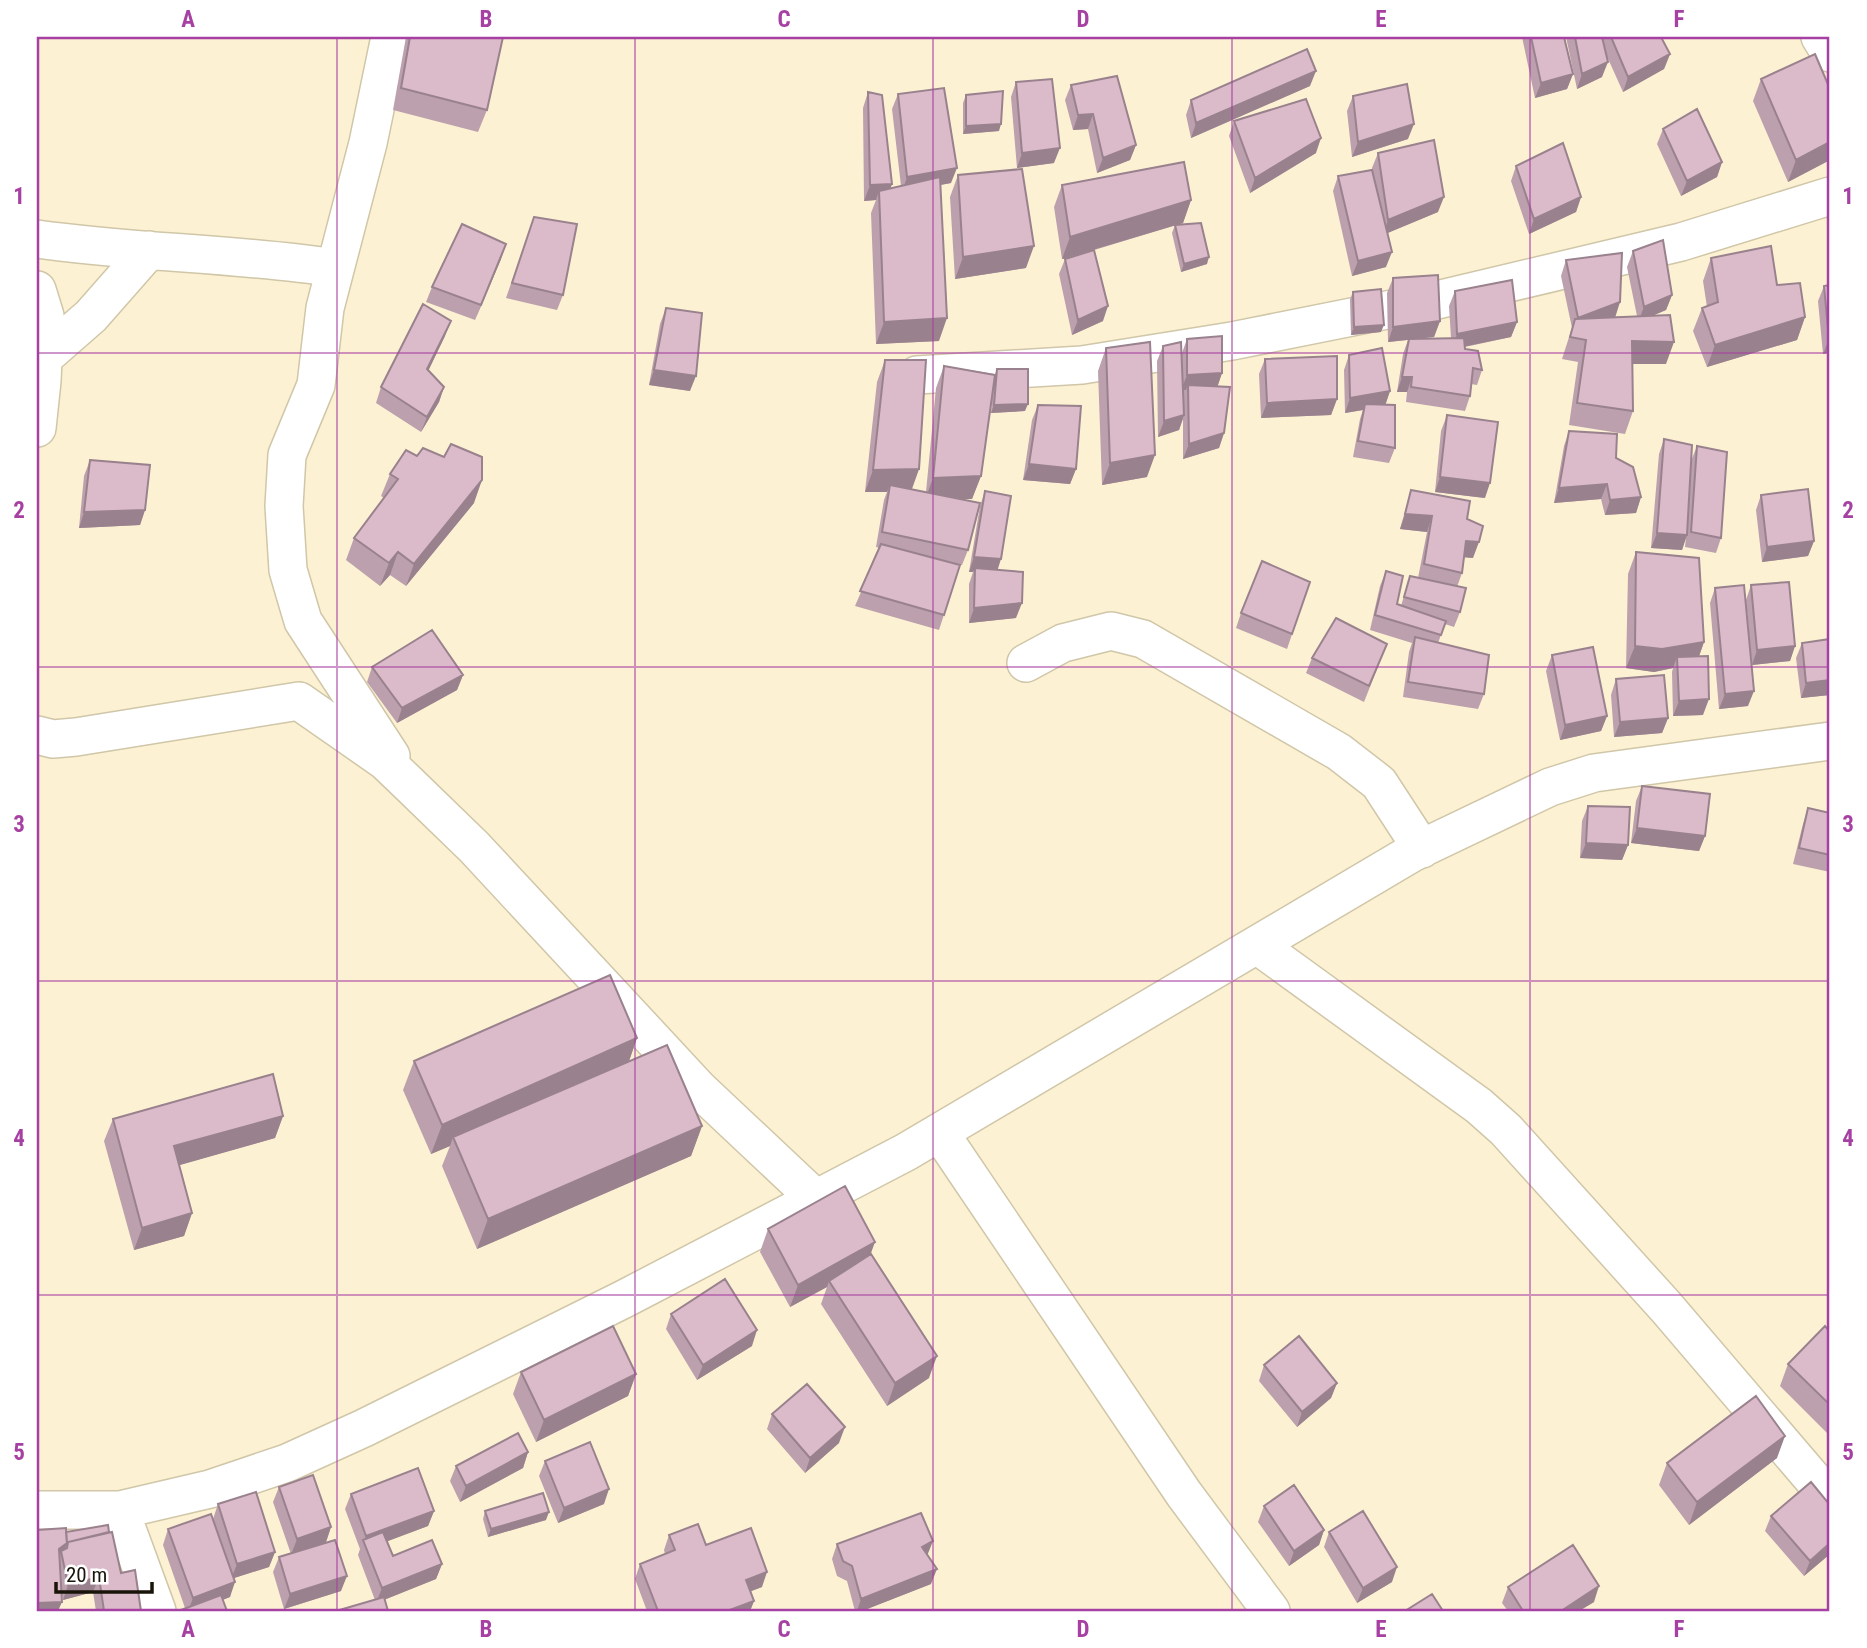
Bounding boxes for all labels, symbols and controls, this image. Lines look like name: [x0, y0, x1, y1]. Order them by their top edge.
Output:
text: A: [181, 6, 195, 33]
text: B: [480, 6, 492, 33]
text: C: [777, 6, 791, 33]
text: D: [1077, 6, 1090, 33]
text: E: [1375, 6, 1387, 33]
text: F: [1674, 6, 1685, 33]
text: 1: [13, 183, 25, 210]
text: 1: [1842, 183, 1854, 210]
text: 2: [13, 497, 25, 524]
text: 2: [1842, 497, 1854, 524]
text: 3: [13, 811, 25, 838]
text: 3: [1842, 811, 1854, 838]
text: 4: [13, 1125, 25, 1152]
text: 4: [1842, 1125, 1854, 1152]
text: 5: [13, 1439, 25, 1466]
text: 5: [1842, 1439, 1854, 1466]
scale bar: [56, 1550, 152, 1594]
text: 20 m: [66, 1563, 107, 1587]
text: A: [181, 1616, 195, 1643]
text: B: [480, 1616, 492, 1643]
text: C: [777, 1616, 791, 1643]
text: D: [1077, 1616, 1090, 1643]
text: E: [1375, 1616, 1387, 1643]
text: F: [1674, 1616, 1685, 1643]

